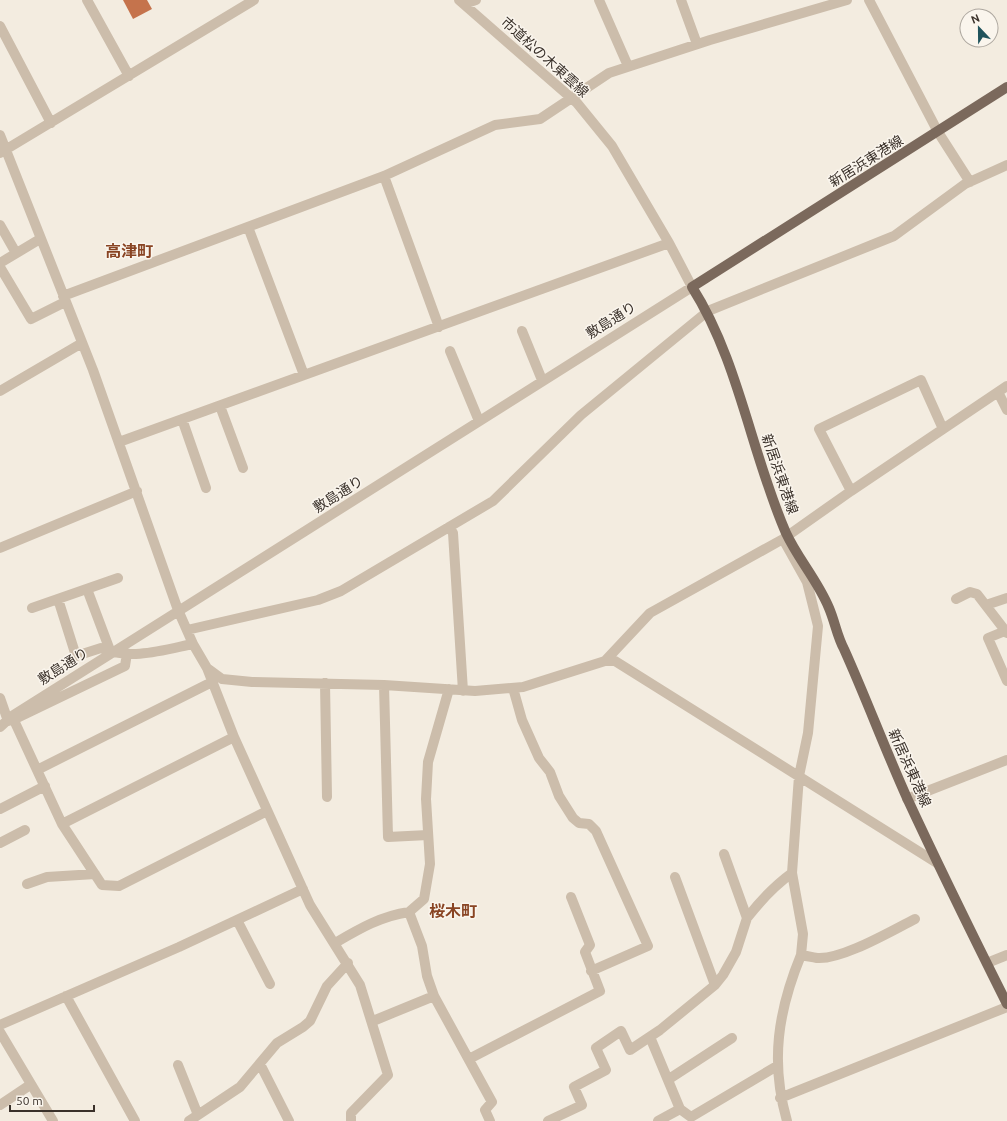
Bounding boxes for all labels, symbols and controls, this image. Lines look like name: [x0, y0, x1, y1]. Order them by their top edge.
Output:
north arrow: [959, 8, 999, 48]
text: N: [969, 12, 981, 26]
street label: 市道松の木東雲線: [498, 14, 592, 100]
street label: 新居浜東港線: [826, 132, 906, 190]
district label: 高津町: [105, 242, 153, 260]
street label: 敷島通り: [583, 298, 639, 342]
street label: 新居浜東港線: [759, 432, 801, 516]
street label: 敷島通り: [310, 472, 366, 516]
street label: 敷島通り: [35, 644, 91, 688]
street label: 新居浜東港線: [886, 726, 934, 810]
district label: 桜木町: [429, 902, 477, 920]
scale bar: [10, 1087, 94, 1113]
text: 50 m: [16, 1094, 43, 1107]

